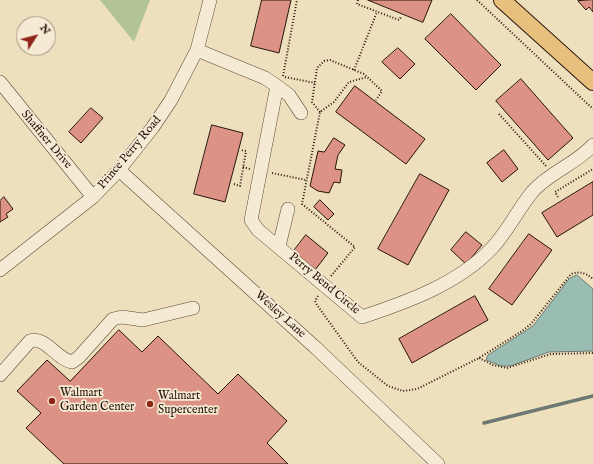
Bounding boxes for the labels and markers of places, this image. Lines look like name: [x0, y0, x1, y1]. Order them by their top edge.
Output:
place label: Walmart Garden Center: [60, 387, 135, 415]
place label: Walmart Supercenter: [158, 390, 218, 418]
marker: Walmart Garden Center: [47, 396, 57, 406]
marker: Walmart Supercenter: [145, 399, 155, 409]

